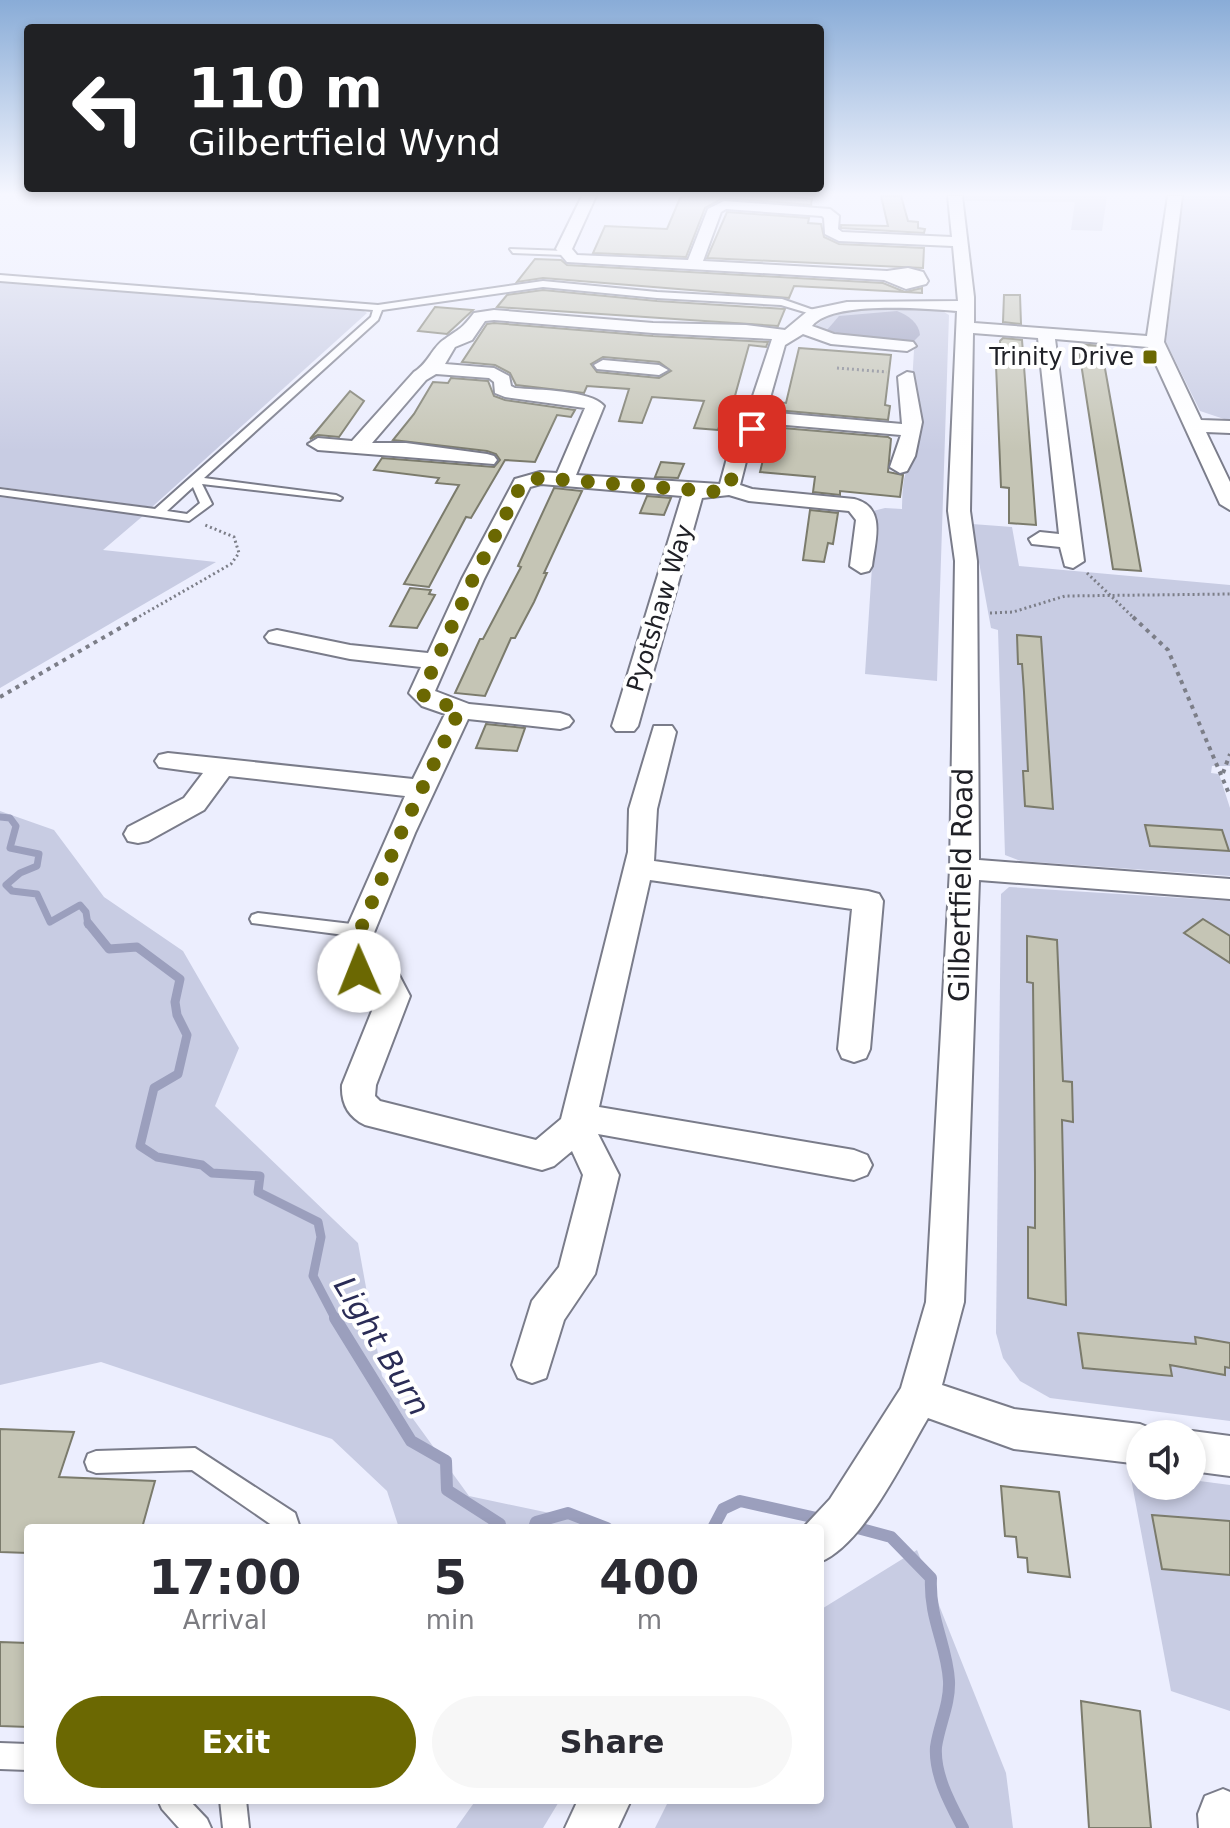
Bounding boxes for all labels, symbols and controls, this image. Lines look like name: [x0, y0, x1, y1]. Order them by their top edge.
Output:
text: 110 m: [188, 55, 383, 120]
icon: left: [56, 56, 160, 160]
text: Gilbertfield Wynd: [188, 122, 501, 163]
place label: Trinity Drive: [988, 343, 1134, 371]
marker: Trinity Drive: [1141, 348, 1159, 366]
pin: [718, 395, 786, 463]
icon: arrive: [730, 407, 774, 451]
street label: Pyotshaw Way: [621, 521, 699, 695]
street label: Gilbertfield Road: [942, 768, 980, 1002]
position arrow: [317, 929, 401, 1013]
water label: Light Burn: [327, 1270, 437, 1422]
map controls: [1126, 1420, 1206, 1500]
button: sound: [1126, 1420, 1206, 1500]
text: 17:00: [148, 1549, 301, 1605]
text: 5: [434, 1549, 467, 1605]
text: 400: [599, 1549, 699, 1605]
text: Arrival: [183, 1605, 267, 1635]
text: min: [426, 1605, 475, 1635]
text: m: [637, 1605, 662, 1635]
button: Exit: [56, 1696, 416, 1788]
button: Share: [432, 1696, 792, 1788]

